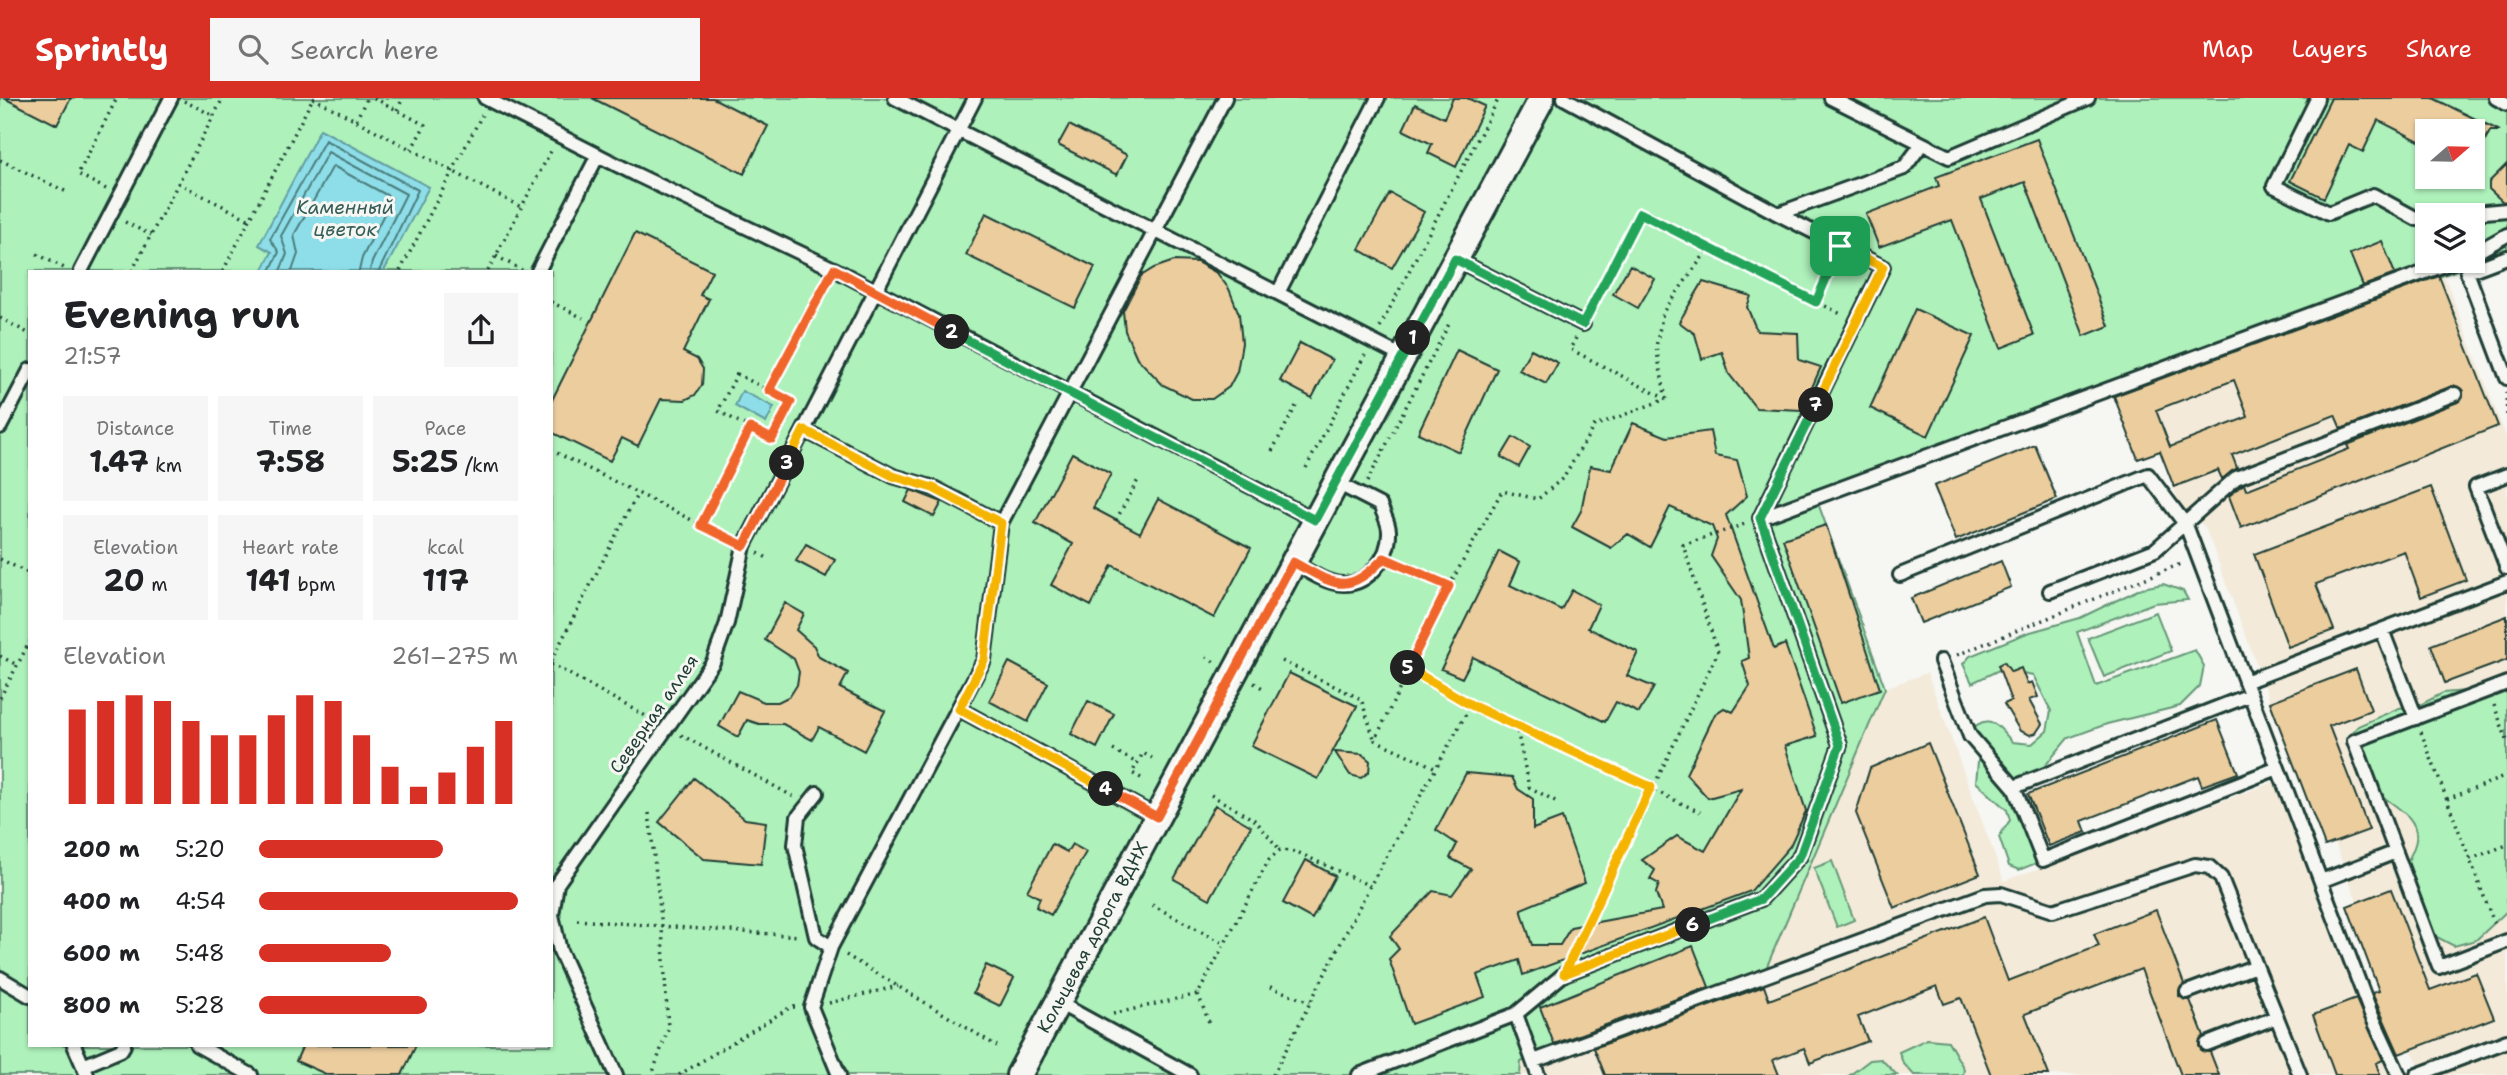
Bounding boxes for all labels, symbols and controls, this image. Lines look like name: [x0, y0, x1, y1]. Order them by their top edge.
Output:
search box: [210, 18, 700, 81]
text: Sprintly: [35, 27, 168, 72]
icon: search: [234, 30, 272, 68]
text: Search here: [290, 32, 439, 67]
text: Map: [2202, 33, 2253, 65]
text: Layers: [2291, 33, 2368, 65]
text: Share: [2406, 33, 2472, 65]
north arrow: [2415, 119, 2485, 189]
map controls: [2415, 119, 2485, 273]
water label: Каменный цветок: [296, 195, 394, 242]
button: layers: [2415, 203, 2485, 273]
pin: [1810, 216, 1870, 276]
icon: arrive: [1821, 227, 1859, 265]
text: Evening run: [63, 289, 300, 340]
button: share: [444, 293, 518, 367]
pin: 2: [934, 314, 970, 350]
text: 2: [945, 319, 958, 344]
pin: 1: [1396, 320, 1430, 356]
text: 1: [1408, 325, 1417, 350]
text: 21:57: [63, 341, 122, 371]
pin: 7: [1798, 388, 1834, 422]
text: 7: [1809, 392, 1822, 417]
text: Distance: [97, 416, 174, 441]
text: Time: [269, 416, 312, 441]
text: Pace: [425, 416, 466, 441]
text: 1.47: [89, 441, 149, 482]
text: 7:58: [256, 441, 325, 482]
text: 5:25: [392, 441, 458, 482]
pin: 3: [770, 446, 804, 480]
text: 3: [780, 450, 793, 475]
text: km: [149, 453, 182, 478]
text: /km: [458, 453, 499, 478]
text: Elevation: [93, 535, 178, 560]
text: Heart rate: [242, 535, 339, 560]
text: kcal: [427, 535, 464, 560]
text: 20: [103, 560, 145, 601]
text: 141: [245, 560, 291, 601]
text: 117: [422, 560, 469, 601]
text: m: [145, 572, 168, 597]
text: bpm: [291, 572, 336, 597]
text: Elevation: [63, 641, 166, 671]
text: 261–275 m: [391, 641, 518, 671]
street label: Северная аллея: [604, 650, 704, 778]
pin: 5: [1390, 650, 1426, 686]
text: 5: [1402, 655, 1413, 680]
pin: 4: [1088, 772, 1124, 806]
text: 4: [1099, 776, 1112, 801]
text: 200 m: [63, 834, 140, 864]
text: 5:20: [175, 834, 225, 864]
street label: Кольцевая дорога ВДНХ: [1032, 838, 1154, 1037]
text: 400 m: [63, 886, 140, 916]
text: 4:54: [175, 886, 226, 916]
pin: 6: [1676, 908, 1710, 942]
text: 6: [1686, 912, 1699, 937]
text: 600 m: [63, 938, 140, 968]
text: 5:48: [175, 938, 225, 968]
text: 800 m: [63, 990, 140, 1020]
text: 5:28: [175, 990, 225, 1020]

